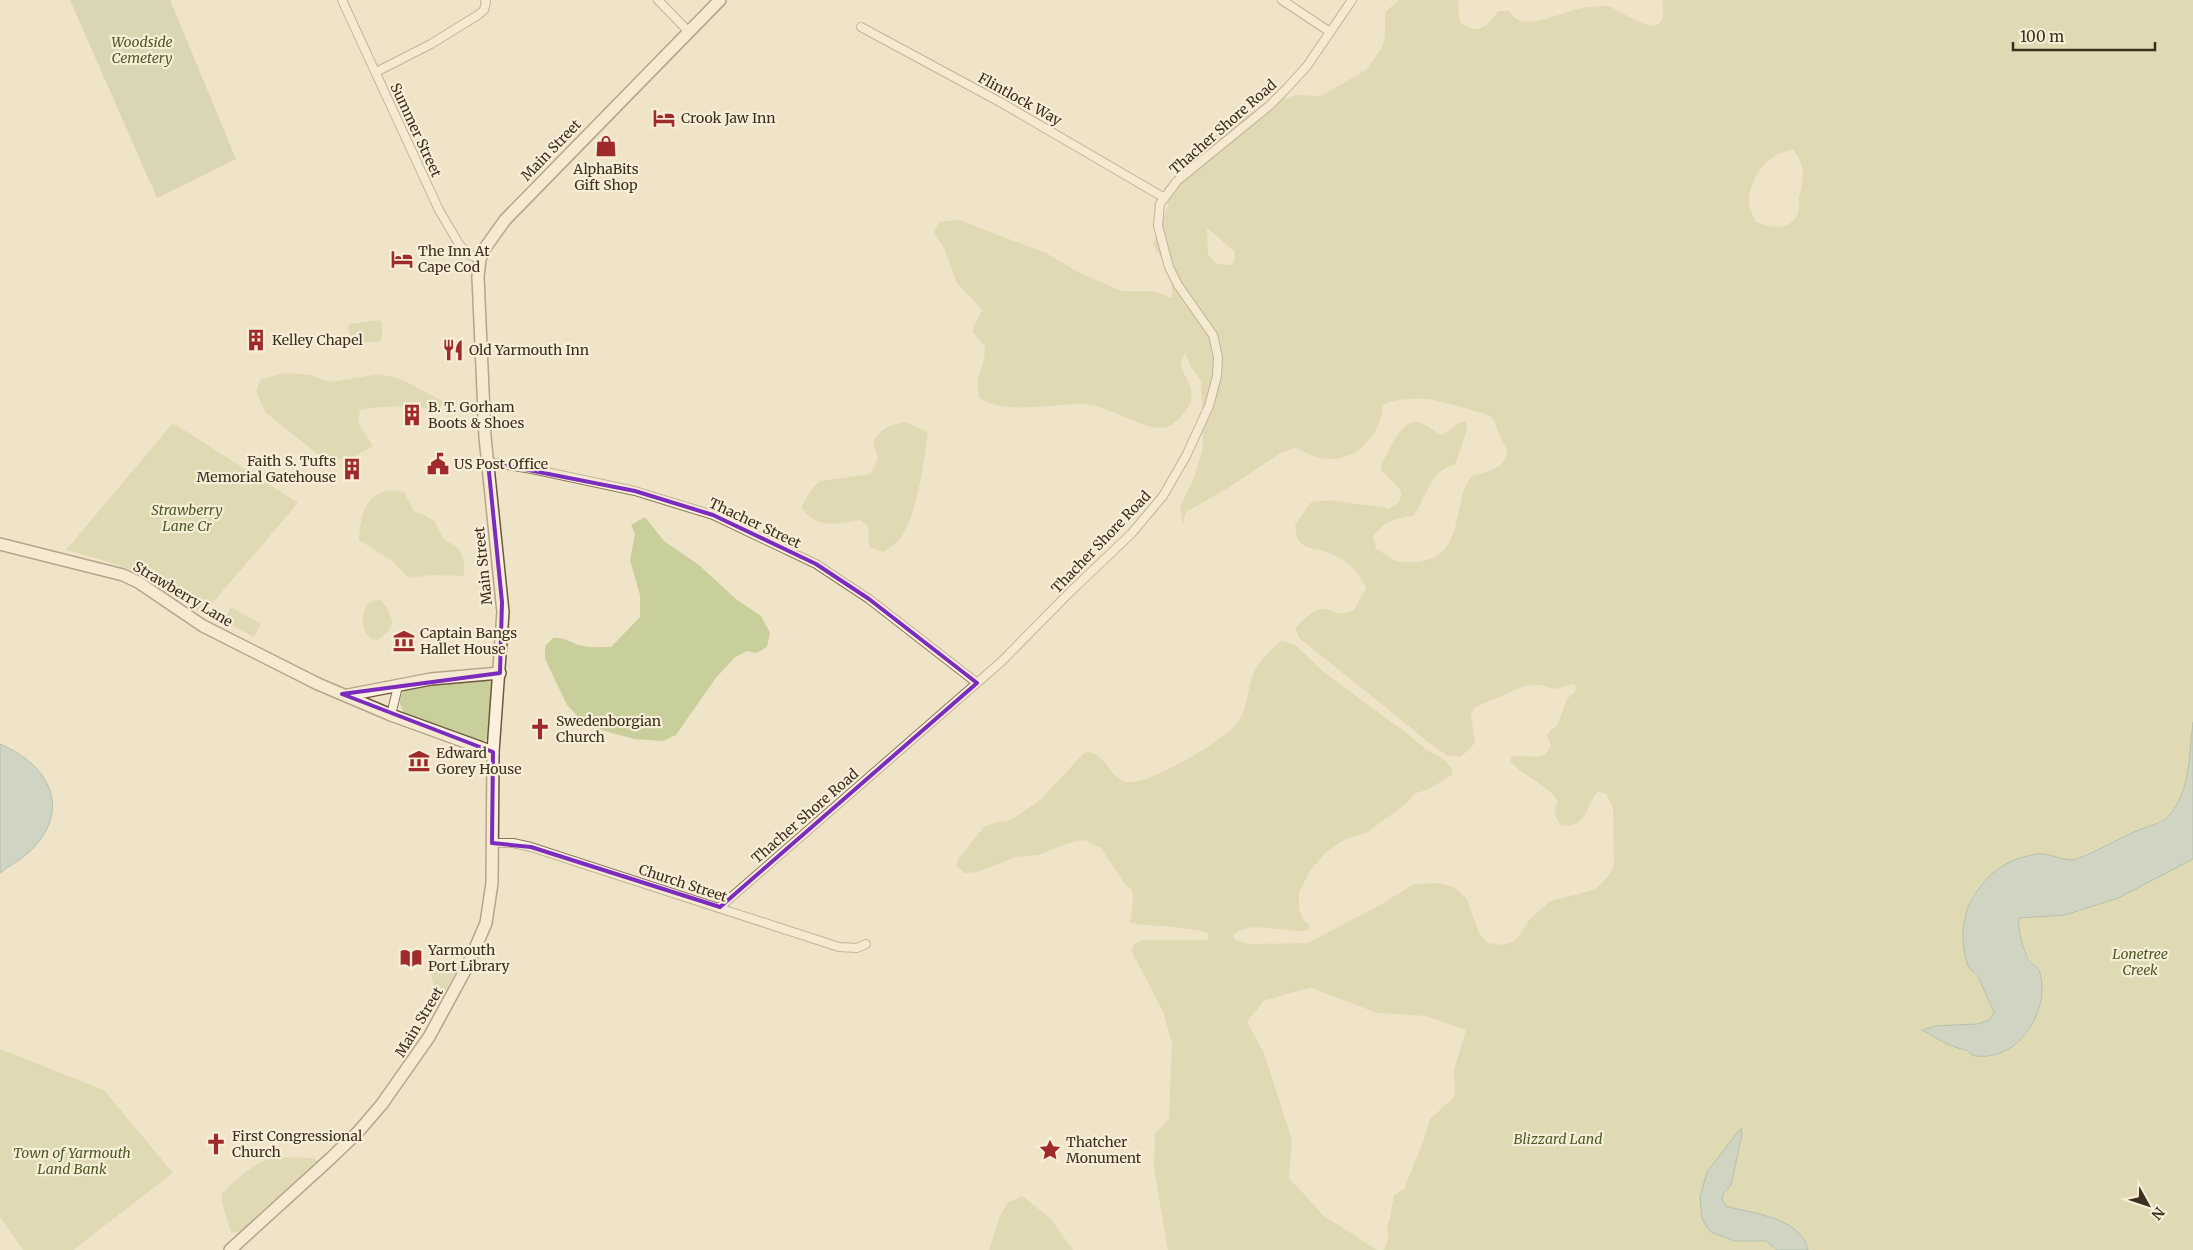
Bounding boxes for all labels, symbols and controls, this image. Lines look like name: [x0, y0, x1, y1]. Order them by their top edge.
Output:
scale bar: [2013, 20, 2156, 52]
text: 100 m: [2020, 27, 2064, 46]
park label: Woodside Cemetery: [111, 33, 173, 67]
street label: Flintlock Way: [975, 69, 1066, 130]
street label: Thacher Shore Road: [1166, 75, 1281, 178]
street label: Summer Street: [386, 80, 446, 180]
hotel icon: Crook Jaw Inn: [651, 105, 677, 131]
place label: Crook Jaw Inn: [681, 109, 776, 127]
street label: Main Street: [517, 115, 585, 185]
shop icon: AlphaBits Gift Shop: [593, 133, 619, 159]
place label: AlphaBits Gift Shop: [572, 160, 639, 194]
place label: The Inn At Cape Cod: [418, 242, 490, 276]
hotel icon: The Inn At Cape Cod: [389, 246, 415, 272]
building icon: Kelley Chapel: [243, 327, 269, 353]
place label: Kelley Chapel: [272, 331, 364, 349]
restaurant icon: Old Yarmouth Inn: [440, 337, 466, 363]
place label: Old Yarmouth Inn: [469, 341, 589, 359]
place label: B. T. Gorham Boots & Shoes: [428, 398, 525, 432]
building icon: B. T. Gorham Boots & Shoes: [399, 402, 425, 428]
public building icon: US Post Office: [425, 451, 451, 477]
place label: Faith S. Tufts Memorial Gatehouse: [197, 452, 336, 486]
place label: US Post Office: [454, 455, 548, 473]
building icon: Faith S. Tufts Memorial Gatehouse: [339, 456, 365, 482]
street label: Thacher Shore Road: [1047, 487, 1155, 597]
street label: Thacher Street: [706, 494, 804, 552]
park label: Strawberry Lane Cr: [151, 501, 223, 535]
street label: Main Street: [470, 525, 496, 606]
street label: Strawberry Lane: [130, 557, 236, 631]
place label: Captain Bangs Hallet House: [420, 624, 517, 658]
museum icon: Captain Bangs Hallet House: [391, 628, 417, 654]
place label: Swedenborgian Church: [556, 712, 661, 746]
church icon: Swedenborgian Church: [527, 716, 553, 742]
place label: Edward Gorey House: [436, 744, 521, 778]
museum icon: Edward Gorey House: [406, 748, 432, 774]
street label: Thacher Shore Road: [748, 764, 863, 867]
street label: Church Street: [636, 860, 730, 906]
place label: Yarmouth Port Library: [427, 941, 510, 975]
library icon: Yarmouth Port Library: [398, 945, 424, 971]
park label: Lonetree Creek: [2112, 945, 2168, 979]
street label: Main Street: [391, 983, 447, 1060]
place label: First Congressional Church: [232, 1127, 363, 1161]
park label: Blizzard Land: [1514, 1130, 1602, 1148]
church icon: First Congressional Church: [203, 1131, 229, 1157]
place label: Thatcher Monument: [1066, 1133, 1142, 1167]
place icon: Thatcher Monument: [1037, 1137, 1063, 1163]
park label: Town of Yarmouth Land Bank: [13, 1144, 131, 1178]
north arrow: [2123, 1180, 2173, 1230]
text: N: [2148, 1203, 2168, 1223]

